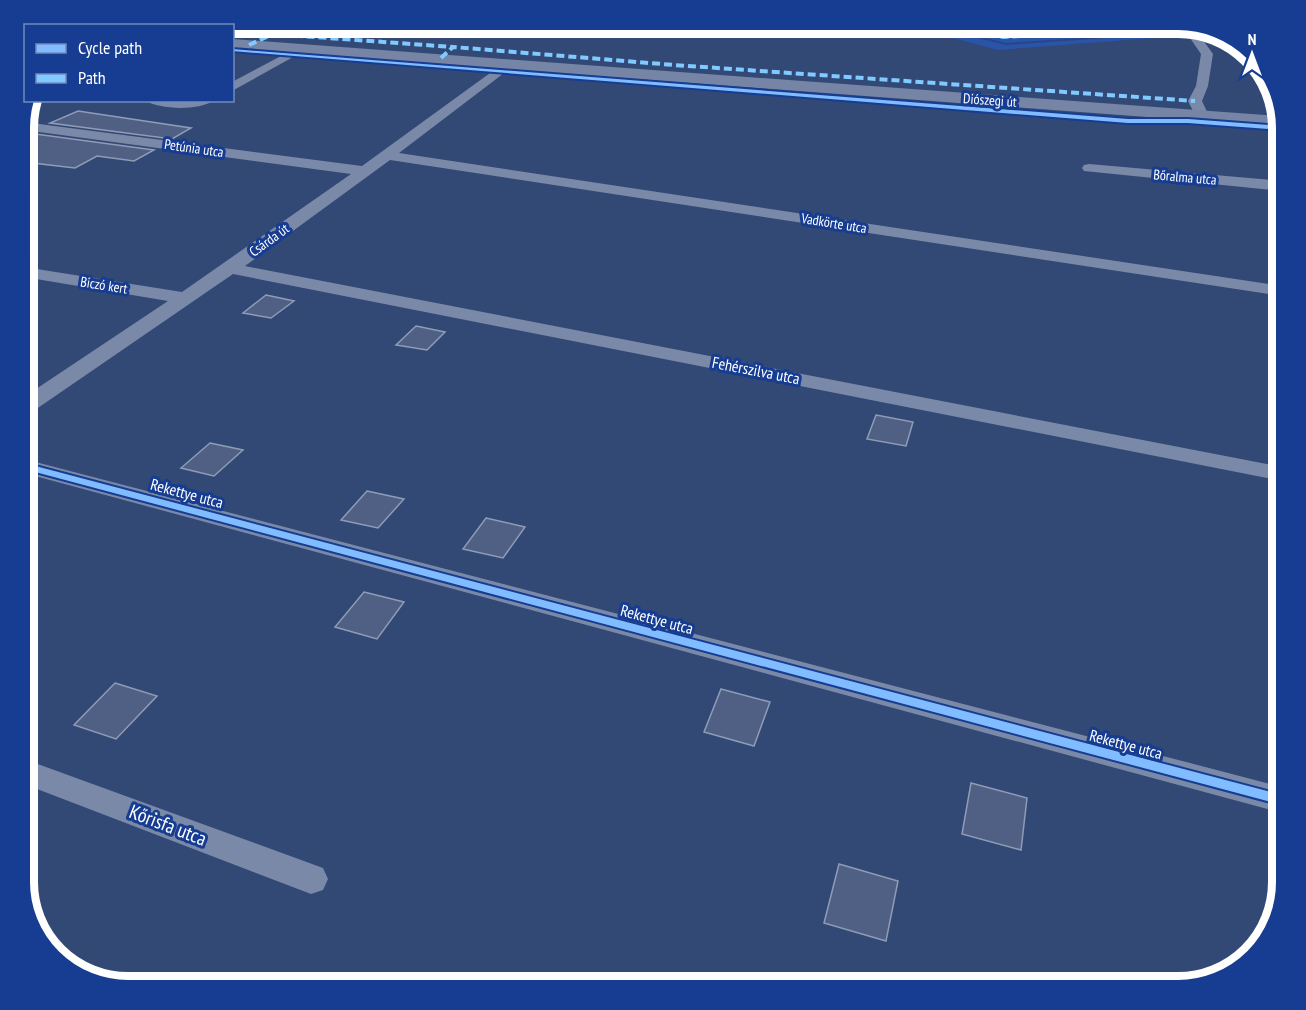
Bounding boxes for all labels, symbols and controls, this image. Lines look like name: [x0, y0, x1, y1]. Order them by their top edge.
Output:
legend: [24, 24, 234, 102]
north arrow: [1222, 24, 1282, 84]
text: N: [1248, 29, 1256, 49]
text: Cycle path: [78, 36, 142, 59]
text: Path: [78, 66, 106, 89]
street label: Diószegi út: [963, 89, 1018, 111]
street label: Petúnia utca: [163, 135, 225, 161]
street label: Bőralma utca: [1153, 165, 1217, 189]
street label: Vadkörte utca: [799, 209, 868, 237]
street label: Csárda út: [246, 219, 293, 260]
street label: Biczó kert: [79, 272, 129, 298]
street label: Fehérszilva utca: [710, 352, 802, 388]
street label: Rekettye utca: [148, 474, 226, 512]
street label: Rekettye utca: [618, 600, 696, 638]
street label: Rekettye utca: [1087, 725, 1165, 763]
street label: Kőrisfa utca: [126, 798, 210, 852]

